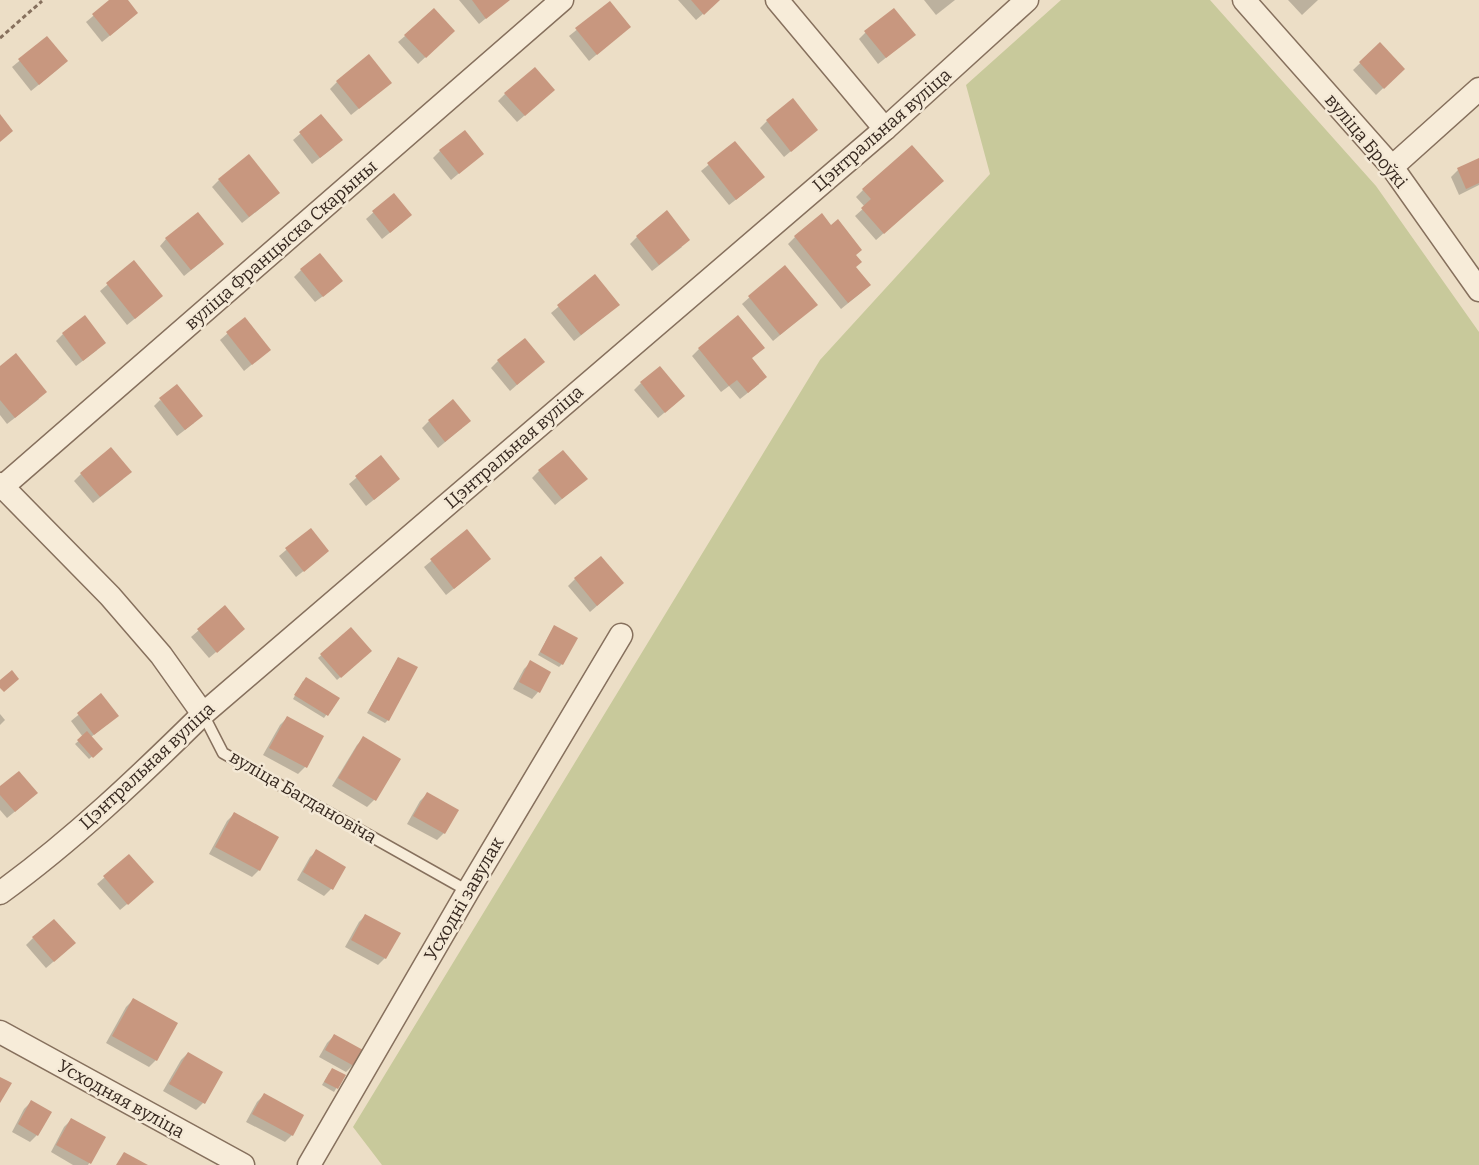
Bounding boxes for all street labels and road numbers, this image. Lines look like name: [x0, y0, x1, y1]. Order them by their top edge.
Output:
street label: Цэнтральная вуліца: [808, 64, 956, 196]
street label: вуліца Броўкі: [1320, 89, 1412, 193]
street label: вуліца Францыска Скарыны: [180, 155, 382, 335]
street label: Цэнтральная вуліца: [440, 381, 588, 513]
street label: Цэнтральная вуліца: [75, 698, 219, 834]
street label: вуліца Багдановіча: [225, 746, 381, 848]
street label: Усходні завулак: [420, 833, 509, 965]
street label: Усходняя вуліца: [54, 1055, 189, 1143]

